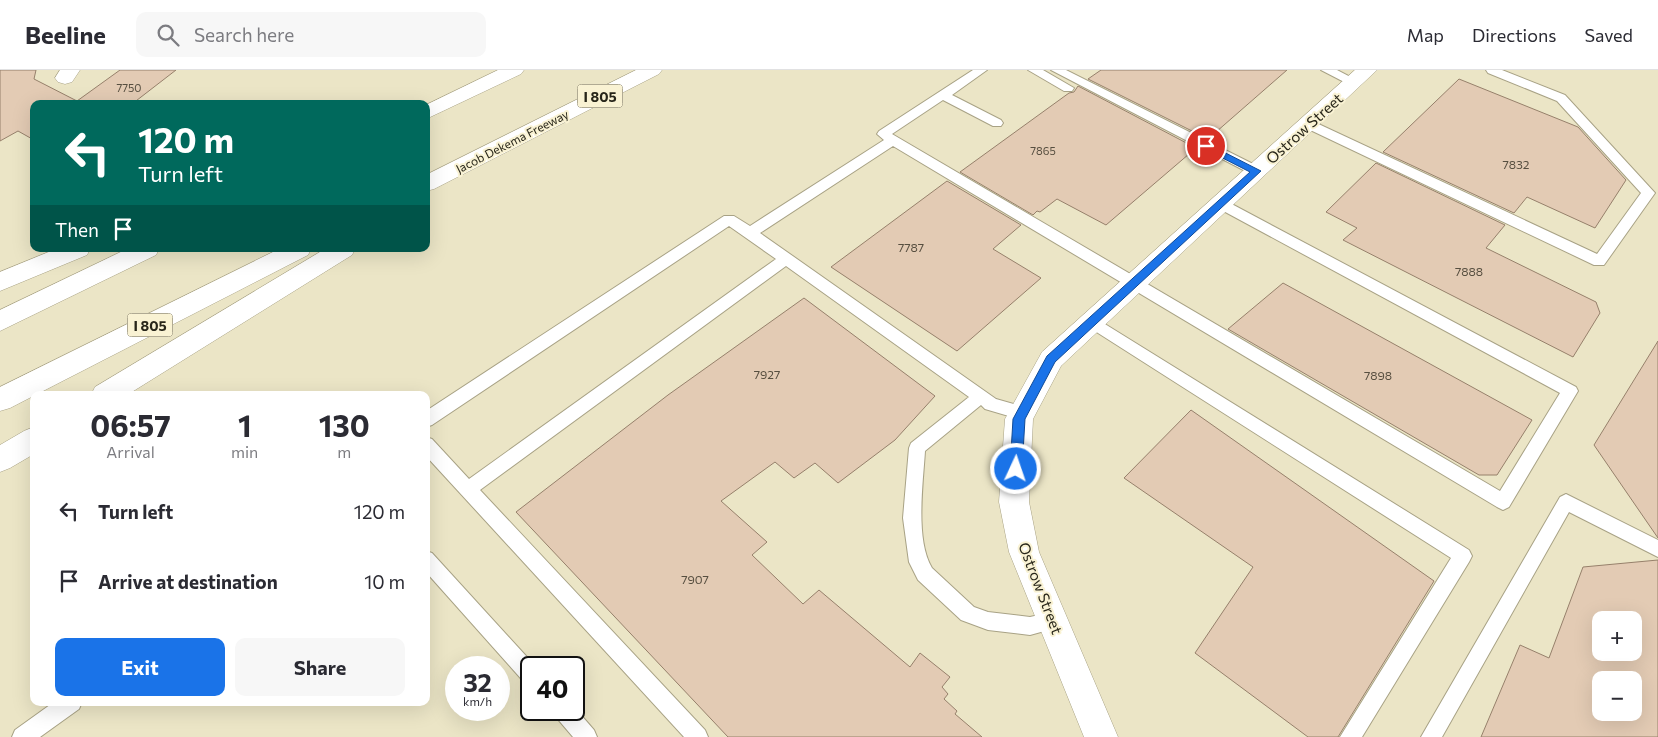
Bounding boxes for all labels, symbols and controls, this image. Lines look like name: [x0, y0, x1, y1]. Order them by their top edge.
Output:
search box: [136, 12, 486, 57]
text: Beeline: [25, 20, 106, 49]
icon: search: [154, 21, 182, 49]
text: Search here: [194, 23, 294, 46]
text: Map: [1407, 24, 1444, 46]
text: Directions: [1472, 24, 1556, 46]
text: Saved: [1584, 24, 1633, 46]
house number: 7750: [116, 81, 142, 94]
road number: I 805: [578, 85, 622, 108]
street label: Ostrow Street: [1262, 89, 1346, 167]
street label: Jacob Dekema Freeway: [453, 106, 571, 176]
text: 120 m: [138, 117, 234, 160]
icon: left: [55, 120, 120, 185]
pin: [1185, 125, 1227, 167]
icon: arrive: [1192, 132, 1220, 160]
house number: 7865: [1030, 144, 1056, 157]
house number: 7832: [1502, 157, 1530, 171]
text: Turn left: [138, 160, 223, 187]
icon: arrive: [109, 215, 137, 243]
text: Then: [55, 218, 99, 241]
house number: 7787: [898, 240, 924, 254]
house number: 7888: [1455, 264, 1483, 278]
road number: I 805: [128, 314, 172, 336]
house number: 7927: [754, 367, 780, 381]
house number: 7898: [1364, 368, 1392, 382]
text: 06:57: [90, 406, 171, 443]
text: 1: [238, 406, 251, 443]
text: 130: [319, 406, 370, 443]
text: Arrival: [106, 442, 155, 461]
text: min: [231, 442, 258, 461]
text: m: [337, 442, 351, 461]
position arrow: [989, 442, 1041, 494]
icon: left: [55, 497, 83, 525]
text: Turn left: [98, 500, 173, 523]
text: 120 m: [354, 500, 405, 523]
street label: Ostrow Street: [1015, 540, 1067, 636]
icon: arrive: [55, 567, 83, 595]
text: Arrive at destination: [98, 570, 278, 593]
text: 10 m: [364, 570, 405, 593]
house number: 7907: [681, 572, 709, 586]
map controls: [1592, 611, 1642, 721]
button: +: [1592, 611, 1642, 661]
button: Exit: [55, 638, 225, 696]
button: Share: [235, 638, 405, 696]
speed limit sign: 40: [520, 656, 585, 721]
text: 32: [463, 667, 492, 697]
button: −: [1592, 671, 1642, 721]
text: km/h: [463, 694, 492, 708]

